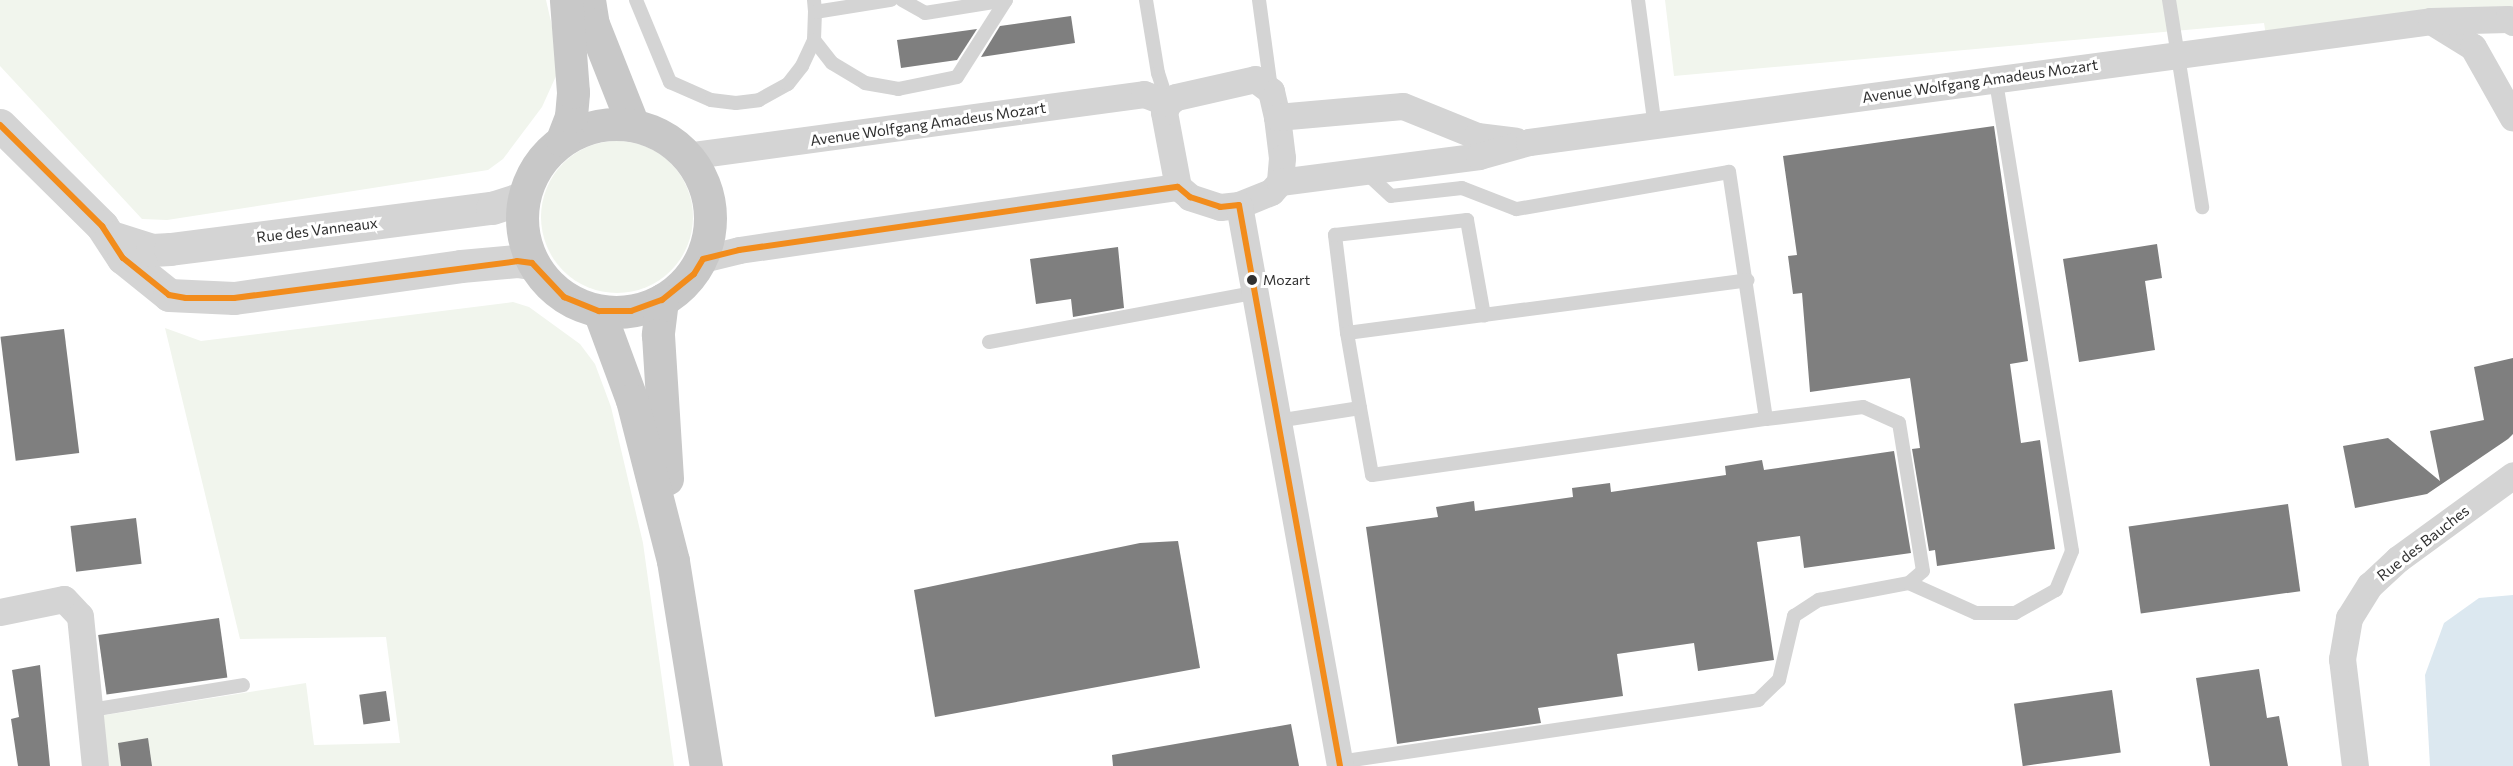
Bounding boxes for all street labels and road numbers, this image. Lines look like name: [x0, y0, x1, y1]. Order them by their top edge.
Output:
street label: Avenue Wolfgang Amadeus Mozart: [1861, 56, 2099, 106]
street label: Avenue Wolfgang Amadeus Mozart: [809, 99, 1047, 149]
street label: Rue des Vanneaux: [255, 214, 379, 246]
street label: Rue des Bauches: [2373, 501, 2473, 585]

